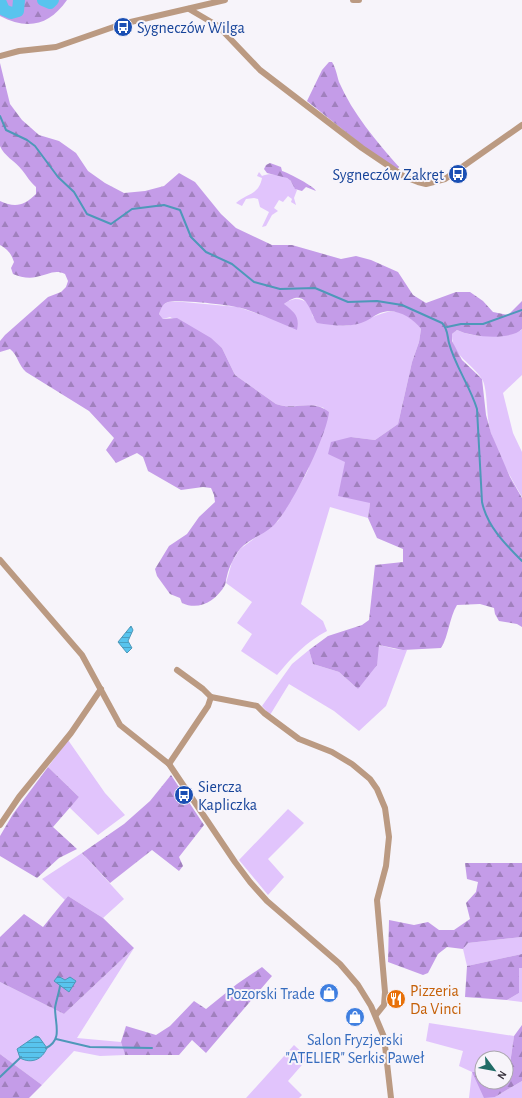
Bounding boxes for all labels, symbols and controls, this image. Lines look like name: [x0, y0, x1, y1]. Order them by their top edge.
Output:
bus stop icon: Sygneczów Wilga: [112, 16, 134, 38]
place label: Sygneczów Wilga: [137, 20, 245, 37]
bus stop icon: Sygneczów Zakręt: [447, 163, 469, 185]
place label: Sygneczów Zakręt: [333, 167, 444, 184]
place label: Siercza Kapliczka: [198, 779, 257, 813]
bus stop icon: Siercza Kapliczka: [173, 784, 195, 806]
shop icon: Pozorski Trade: [318, 982, 340, 1004]
place label: Pizzeria Da Vinci: [410, 983, 462, 1017]
place label: Pozorski Trade: [226, 986, 315, 1002]
restaurant icon: Pizzeria Da Vinci: [385, 988, 407, 1010]
shop icon: Salon Fryzjerski "ATELIER" Serkis Paweł: [344, 1006, 366, 1028]
place label: Salon Fryzjerski "ATELIER" Serkis Paweł: [286, 1032, 425, 1066]
north arrow: [474, 1050, 514, 1090]
text: N: [495, 1069, 509, 1081]

